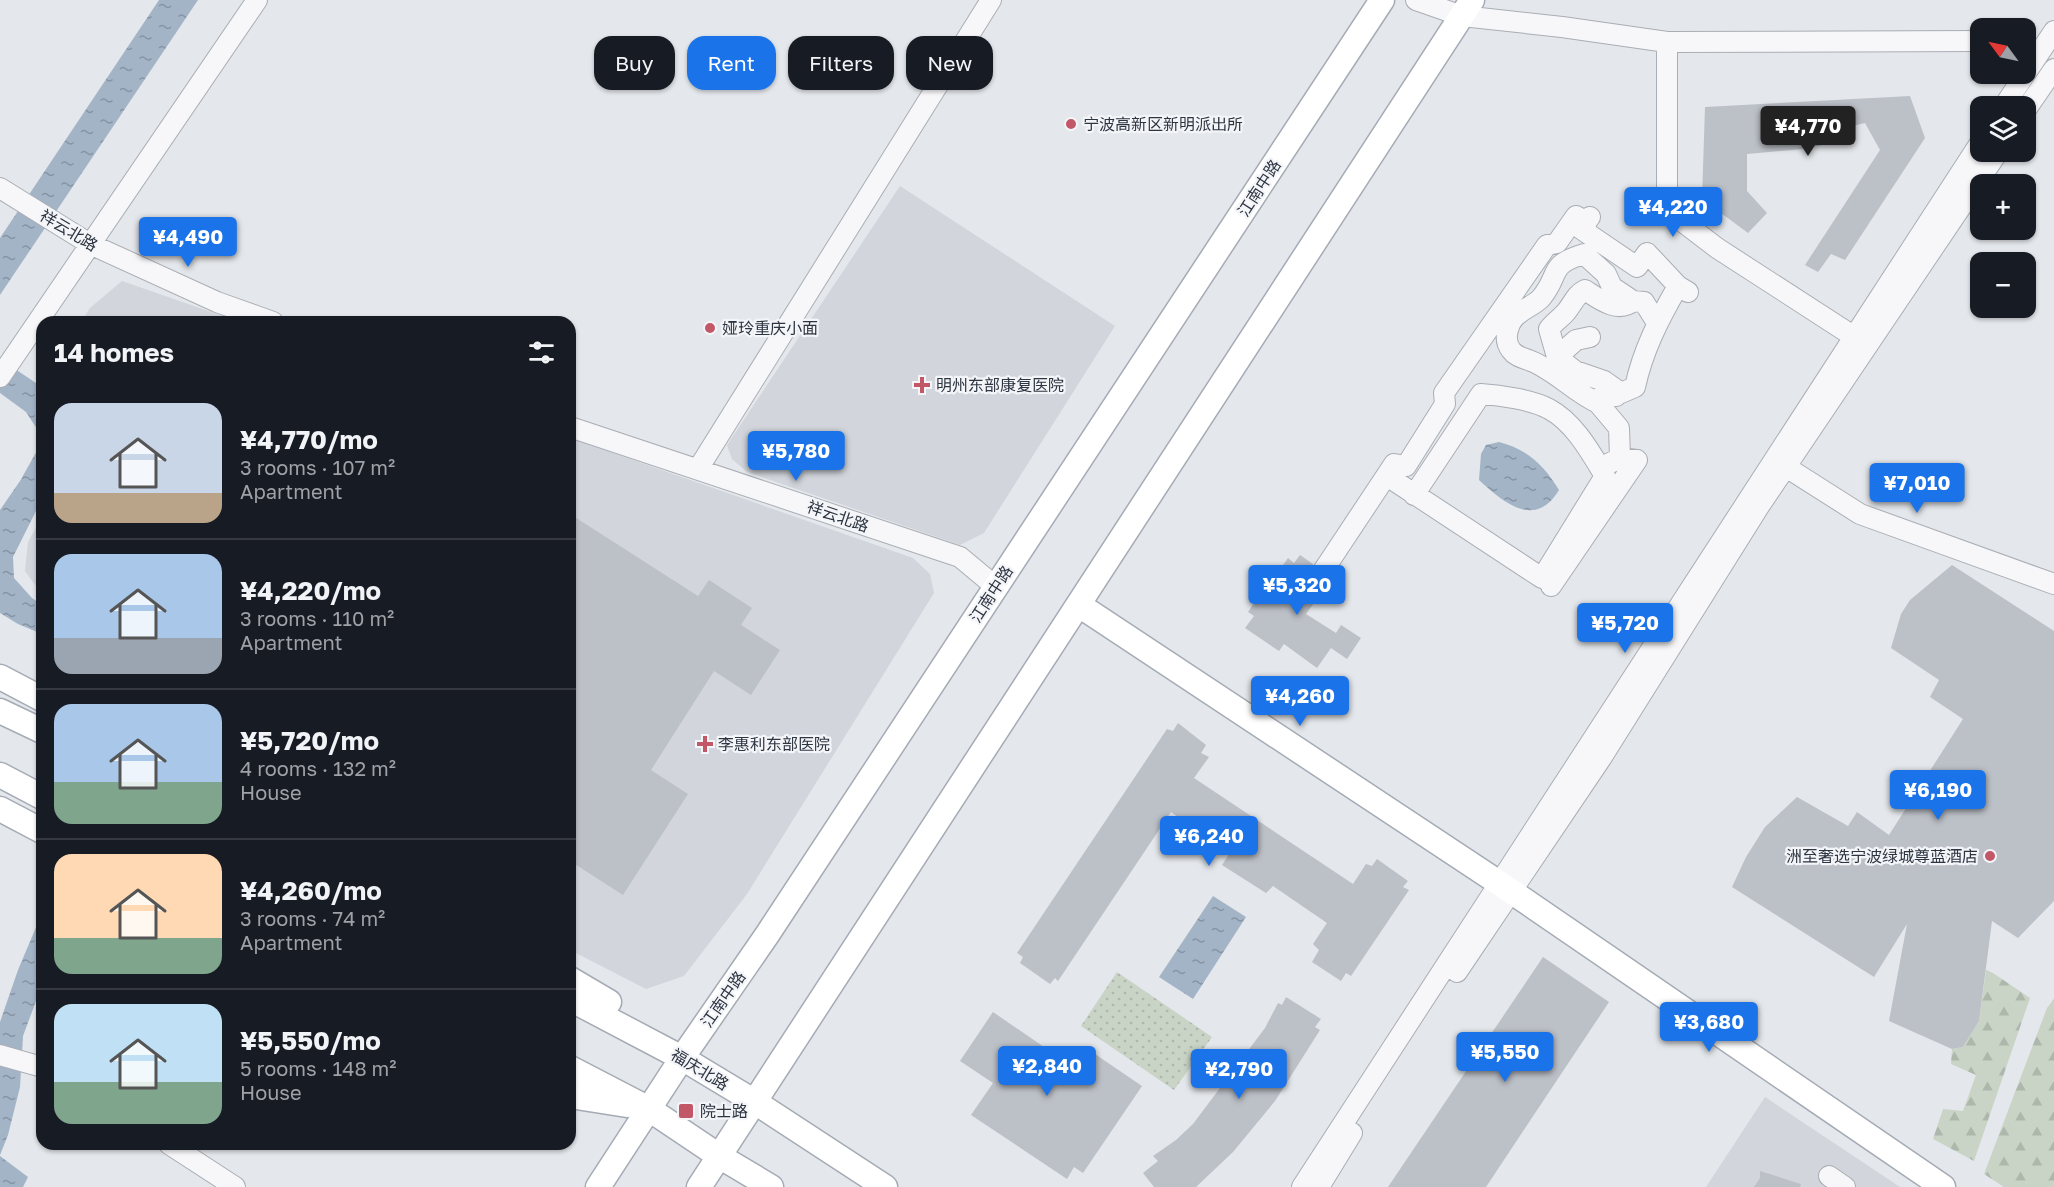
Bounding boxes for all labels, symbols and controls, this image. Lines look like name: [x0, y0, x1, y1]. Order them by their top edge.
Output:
north arrow: [1970, 18, 2036, 84]
map controls: [1970, 18, 2036, 318]
chip: Buy: [594, 36, 675, 90]
chip: Rent: [687, 36, 776, 90]
chip: Filters: [788, 36, 894, 90]
chip: New: [906, 36, 993, 90]
button: layers: [1970, 96, 2036, 162]
pin: ¥4,770: [1759, 106, 1857, 157]
text: ¥4,770: [1775, 113, 1841, 137]
place label: 宁波高新区新明派出所: [1083, 114, 1243, 134]
marker: 宁波高新区新明派出所: [1064, 117, 1078, 131]
street label: 江南中路: [1233, 156, 1285, 220]
button: +: [1970, 174, 2036, 240]
pin: ¥4,220: [1624, 187, 1722, 238]
text: ¥4,220: [1638, 194, 1708, 218]
street label: 祥云北路: [36, 205, 102, 255]
pin: ¥4,490: [139, 217, 237, 268]
text: ¥4,490: [153, 224, 223, 248]
button: −: [1970, 252, 2036, 318]
place label: 娅玲重庆小面: [722, 318, 818, 338]
marker: 娅玲重庆小面: [703, 321, 717, 335]
icon: filters: [525, 336, 558, 369]
text: 14 homes: [54, 337, 174, 368]
place label: 明州东部康复医院: [936, 375, 1064, 395]
marker: 明州东部康复医院: [913, 376, 931, 394]
text: ¥4,770/mo: [240, 424, 378, 455]
icon: home: [102, 427, 174, 499]
pin: ¥5,780: [747, 431, 845, 482]
text: ¥5,780: [762, 438, 830, 462]
text: 3 rooms · 107 m²: [240, 455, 395, 479]
pin: ¥7,010: [1868, 463, 1966, 514]
text: ¥7,010: [1884, 470, 1950, 494]
text: Apartment: [240, 479, 343, 503]
street label: 祥云北路: [804, 496, 872, 536]
street label: 江南中路: [965, 562, 1017, 626]
pin: ¥5,320: [1248, 565, 1346, 616]
text: ¥5,320: [1262, 572, 1332, 596]
text: ¥4,220/mo: [240, 575, 381, 606]
icon: home: [102, 578, 174, 650]
pin: ¥5,720: [1576, 603, 1674, 654]
text: 3 rooms · 110 m²: [240, 606, 394, 630]
text: ¥5,720: [1591, 610, 1659, 634]
text: Apartment: [240, 630, 343, 654]
pin: ¥4,260: [1251, 676, 1349, 727]
text: ¥4,260: [1265, 683, 1335, 707]
text: ¥5,720/mo: [240, 725, 379, 756]
icon: home: [102, 728, 174, 800]
place label: 李惠利东部医院: [718, 734, 830, 754]
marker: 李惠利东部医院: [696, 735, 714, 753]
text: 4 rooms · 132 m²: [240, 756, 396, 780]
pin: ¥6,190: [1889, 770, 1987, 821]
text: ¥6,190: [1904, 777, 1972, 801]
text: House: [240, 780, 302, 804]
pin: ¥6,240: [1160, 816, 1258, 867]
text: ¥6,240: [1174, 823, 1244, 847]
place label: 洲至奢选宁波绿城尊蓝酒店: [1786, 846, 1978, 866]
marker: 洲至奢选宁波绿城尊蓝酒店: [1983, 849, 1997, 863]
text: ¥4,260/mo: [240, 875, 382, 906]
icon: home: [102, 878, 174, 950]
text: 3 rooms · 74 m²: [240, 906, 385, 930]
text: Apartment: [240, 930, 343, 954]
street label: 江南中路: [696, 967, 750, 1031]
pin: ¥3,680: [1660, 1002, 1758, 1053]
text: ¥3,680: [1674, 1009, 1744, 1033]
text: ¥5,550/mo: [240, 1025, 381, 1056]
icon: home: [102, 1028, 174, 1100]
pin: ¥5,550: [1456, 1032, 1554, 1083]
text: ¥5,550: [1470, 1039, 1540, 1063]
street label: 福庆北路: [667, 1044, 733, 1094]
pin: ¥2,840: [998, 1046, 1096, 1097]
pin: ¥2,790: [1190, 1049, 1288, 1100]
text: ¥2,840: [1012, 1053, 1082, 1077]
text: 5 rooms · 148 m²: [240, 1056, 397, 1080]
text: ¥2,790: [1205, 1056, 1273, 1080]
text: House: [240, 1080, 302, 1104]
place label: 院士路: [700, 1101, 748, 1121]
marker: 院士路: [677, 1102, 695, 1120]

